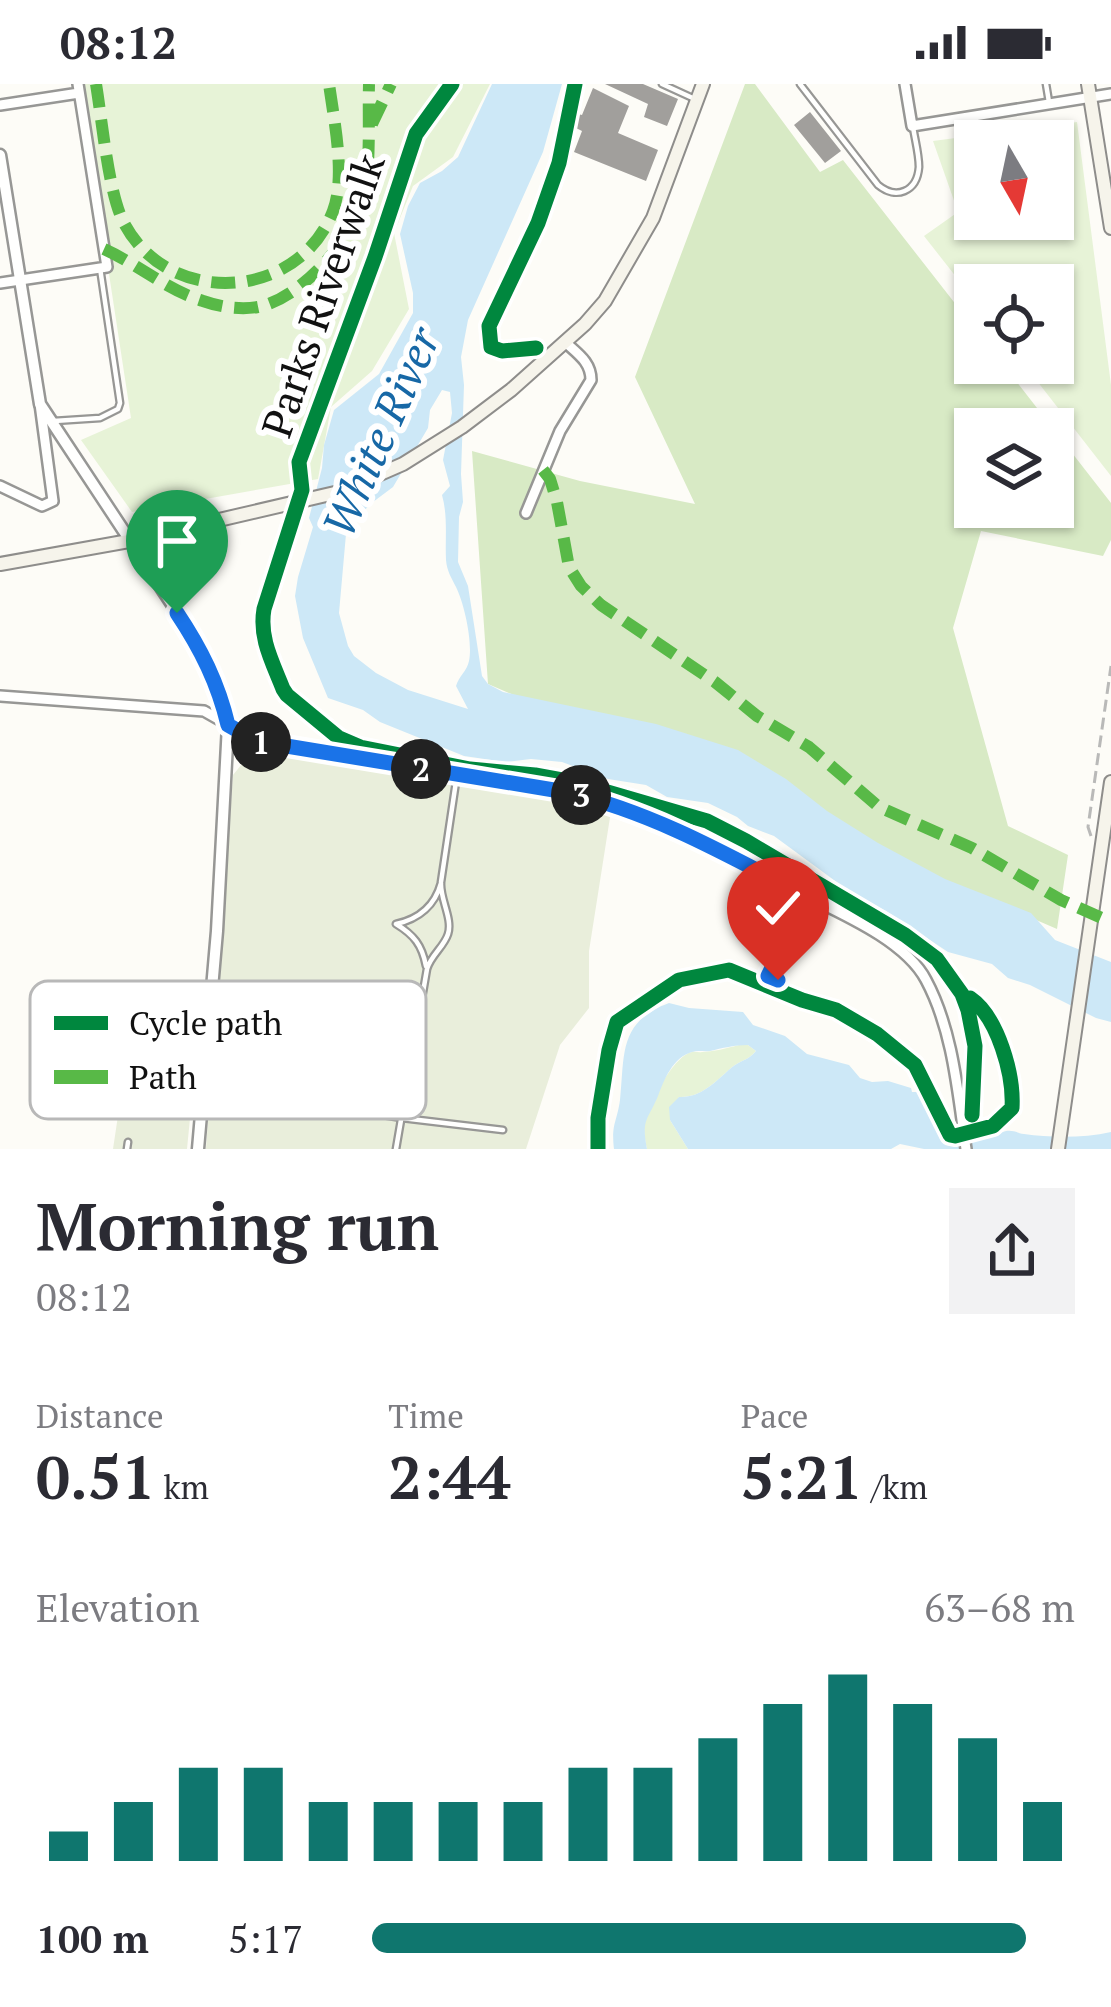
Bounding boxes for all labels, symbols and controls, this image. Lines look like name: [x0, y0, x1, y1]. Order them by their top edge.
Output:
text: 08:12: [60, 12, 177, 72]
north arrow: [954, 120, 1074, 240]
map controls: [954, 120, 1074, 528]
street label: Parks Riverwalk: [247, 146, 397, 444]
button: locate: [954, 264, 1074, 384]
water label: White River: [307, 316, 453, 546]
button: layers: [954, 408, 1074, 528]
pin: [126, 490, 228, 613]
icon: arrive: [144, 508, 210, 574]
pin: 1: [231, 712, 291, 772]
text: 1: [252, 720, 270, 763]
pin: 2: [391, 739, 451, 799]
text: 2: [412, 747, 430, 790]
pin: 3: [551, 765, 611, 825]
text: 3: [572, 773, 590, 816]
pin: [727, 857, 829, 980]
icon: check: [745, 875, 811, 941]
legend: [30, 981, 426, 1119]
text: Cycle path: [129, 1001, 282, 1044]
text: Path: [129, 1055, 197, 1098]
text: Morning run: [36, 1181, 439, 1269]
button: share: [949, 1188, 1075, 1314]
text: 08:12: [36, 1270, 132, 1322]
text: Distance: [36, 1394, 163, 1437]
text: Time: [388, 1394, 464, 1437]
text: Pace: [741, 1394, 808, 1437]
text: 0.51: [36, 1437, 155, 1516]
text: 2:44: [388, 1437, 511, 1516]
text: 5:21: [741, 1437, 863, 1516]
text: km: [155, 1465, 209, 1508]
text: /km: [863, 1465, 928, 1508]
text: Elevation: [36, 1581, 200, 1633]
text: 63–68 m: [924, 1581, 1075, 1633]
text: 100 m: [36, 1912, 149, 1964]
text: 5:17: [228, 1912, 303, 1964]

